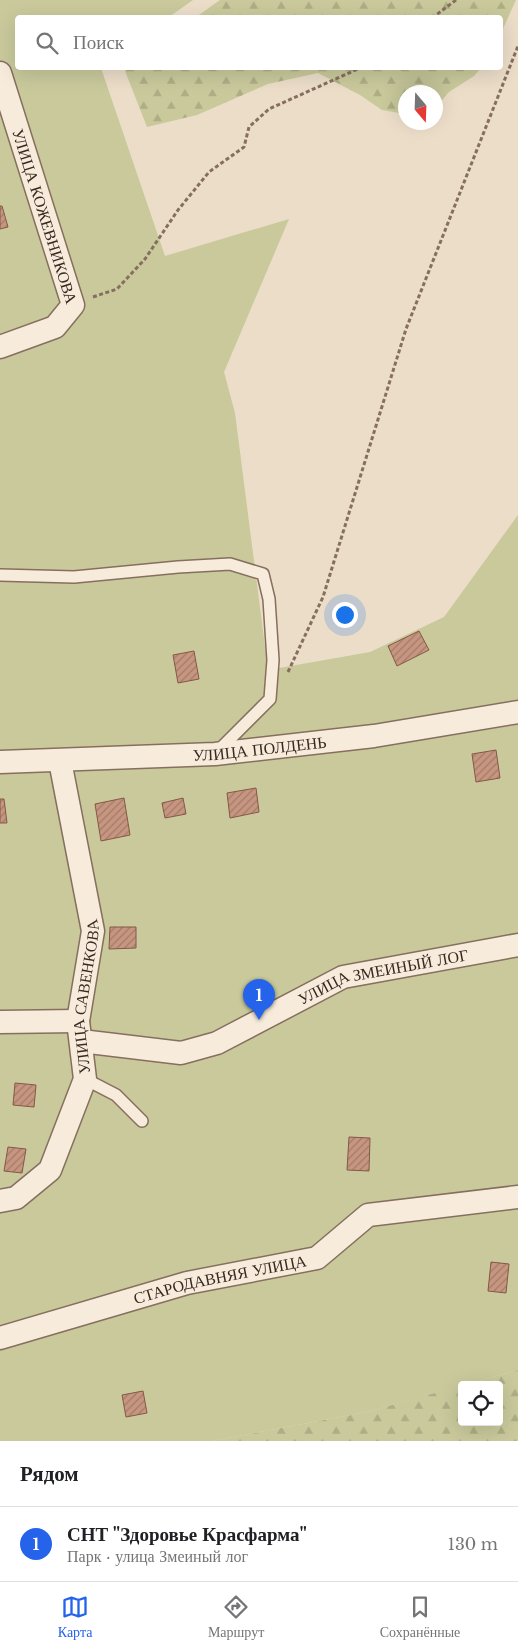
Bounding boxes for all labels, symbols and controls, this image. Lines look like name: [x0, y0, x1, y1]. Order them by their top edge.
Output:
search box: [15, 15, 503, 70]
icon: search: [33, 29, 61, 57]
text: Поиск: [73, 31, 124, 54]
north arrow: [398, 85, 443, 130]
street label: УЛИЦА КОЖЕВНИКОВА: [8, 126, 82, 306]
your location: [332, 602, 358, 628]
street label: УЛИЦА ПОЛДЕНЬ: [192, 731, 327, 765]
street label: УЛИЦА САВЕНКОВА: [68, 917, 103, 1075]
street label: УЛИЦА ЗМЕИНЫЙ ЛОГ: [294, 944, 470, 1009]
pin: 1: [243, 979, 275, 1020]
street label: СТАРОДАВНЯЯ УЛИЦА: [131, 1250, 309, 1308]
map controls: [458, 1381, 503, 1426]
button: locate: [458, 1381, 503, 1426]
text: Рядом: [20, 1461, 79, 1487]
text: СНТ "Здоровье Красфарма": [67, 1523, 307, 1546]
text: 1: [33, 1534, 39, 1554]
text: 130 m: [448, 1534, 498, 1554]
text: Парк · улица Змеиный лог: [67, 1546, 248, 1566]
tab: Карта: [58, 1593, 92, 1641]
tab: Маршрут: [208, 1593, 264, 1641]
tab: Сохранённые: [380, 1593, 460, 1641]

